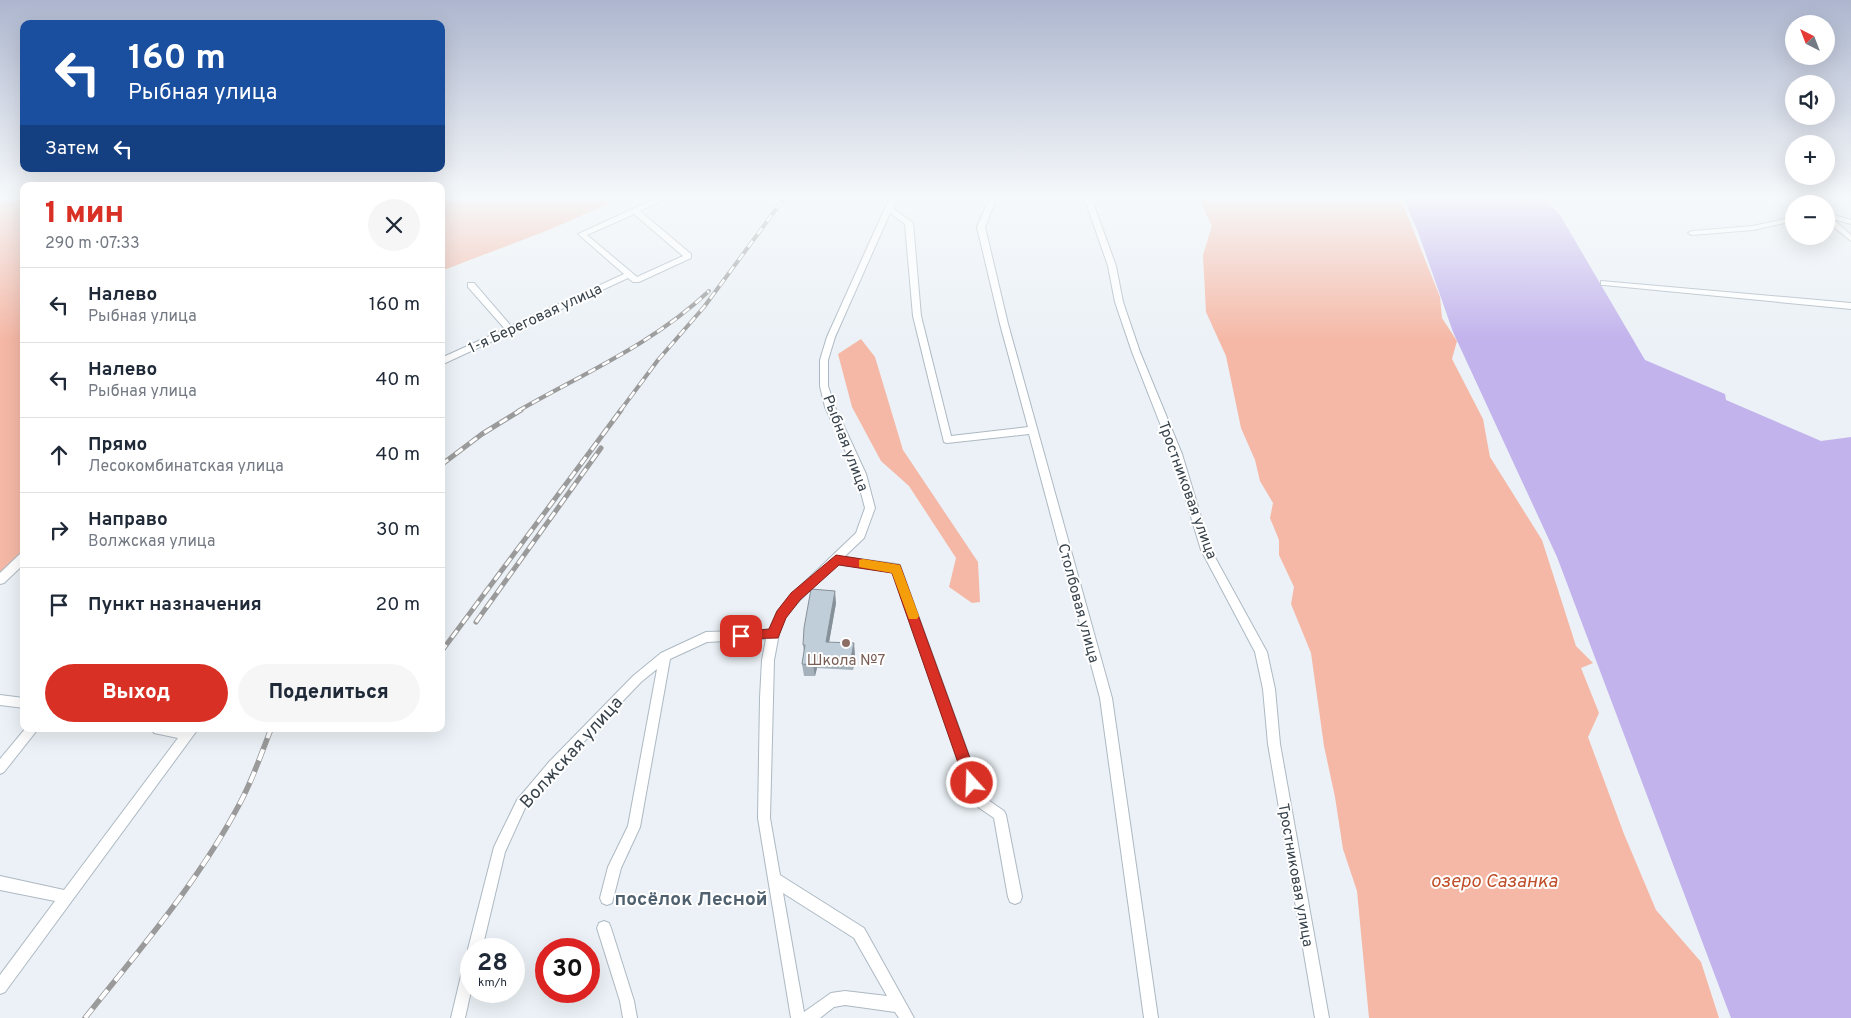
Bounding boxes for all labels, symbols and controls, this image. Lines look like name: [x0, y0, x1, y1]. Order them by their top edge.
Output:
north arrow: [1785, 15, 1835, 65]
map controls: [1785, 15, 1835, 245]
text: 160 m: [128, 37, 226, 81]
icon: left: [45, 40, 110, 105]
button: sound: [1785, 75, 1835, 125]
text: Рыбная улица: [128, 80, 277, 107]
icon: left: [109, 135, 137, 163]
button: +: [1785, 135, 1835, 185]
text: Затем: [45, 137, 99, 161]
button: −: [1785, 195, 1835, 245]
text: 1 мин: [45, 196, 124, 233]
button: close: [368, 199, 420, 251]
text: 290 m · 07:33: [45, 234, 140, 254]
street label: 1-я Береговая улица: [466, 280, 605, 359]
text: Налево: [88, 283, 157, 307]
icon: left: [45, 291, 73, 319]
text: 160 m: [369, 293, 420, 317]
text: Рыбная улица: [88, 307, 197, 327]
text: Налево: [88, 358, 157, 382]
icon: left: [45, 366, 73, 394]
text: 40 m: [375, 368, 420, 392]
text: Рыбная улица: [88, 382, 197, 402]
street label: Рыбная улица: [817, 393, 872, 494]
street label: Тростниковая улица: [1153, 419, 1220, 562]
text: Прямо: [88, 433, 147, 457]
icon: ahead: [45, 441, 73, 469]
text: 40 m: [375, 443, 420, 467]
text: Лесокомбинатская улица: [88, 457, 284, 477]
text: Направо: [88, 508, 168, 532]
icon: right: [45, 516, 73, 544]
text: 30 m: [376, 518, 420, 542]
text: Волжская улица: [88, 532, 215, 552]
street label: Столбовая улица: [1052, 542, 1103, 665]
icon: arrive: [45, 591, 73, 619]
text: Пункт назначения: [88, 593, 262, 617]
text: 20 m: [376, 593, 420, 617]
pin: [720, 615, 762, 657]
icon: arrive: [727, 622, 755, 650]
marker: Школа №7: [840, 637, 852, 649]
place label: Школа №7: [807, 652, 885, 671]
button: Выход: [45, 664, 228, 722]
button: Поделиться: [238, 664, 420, 722]
street label: Волжская улица: [516, 692, 629, 814]
position arrow: [945, 756, 997, 808]
street label: Тростниковая улица: [1273, 802, 1316, 948]
water label: озеро Сазанка: [1430, 870, 1558, 894]
district label: посёлок Лесной: [615, 888, 767, 912]
speed limit sign: 30: [535, 938, 600, 1003]
text: 28: [477, 948, 508, 980]
text: km/h: [478, 975, 507, 991]

